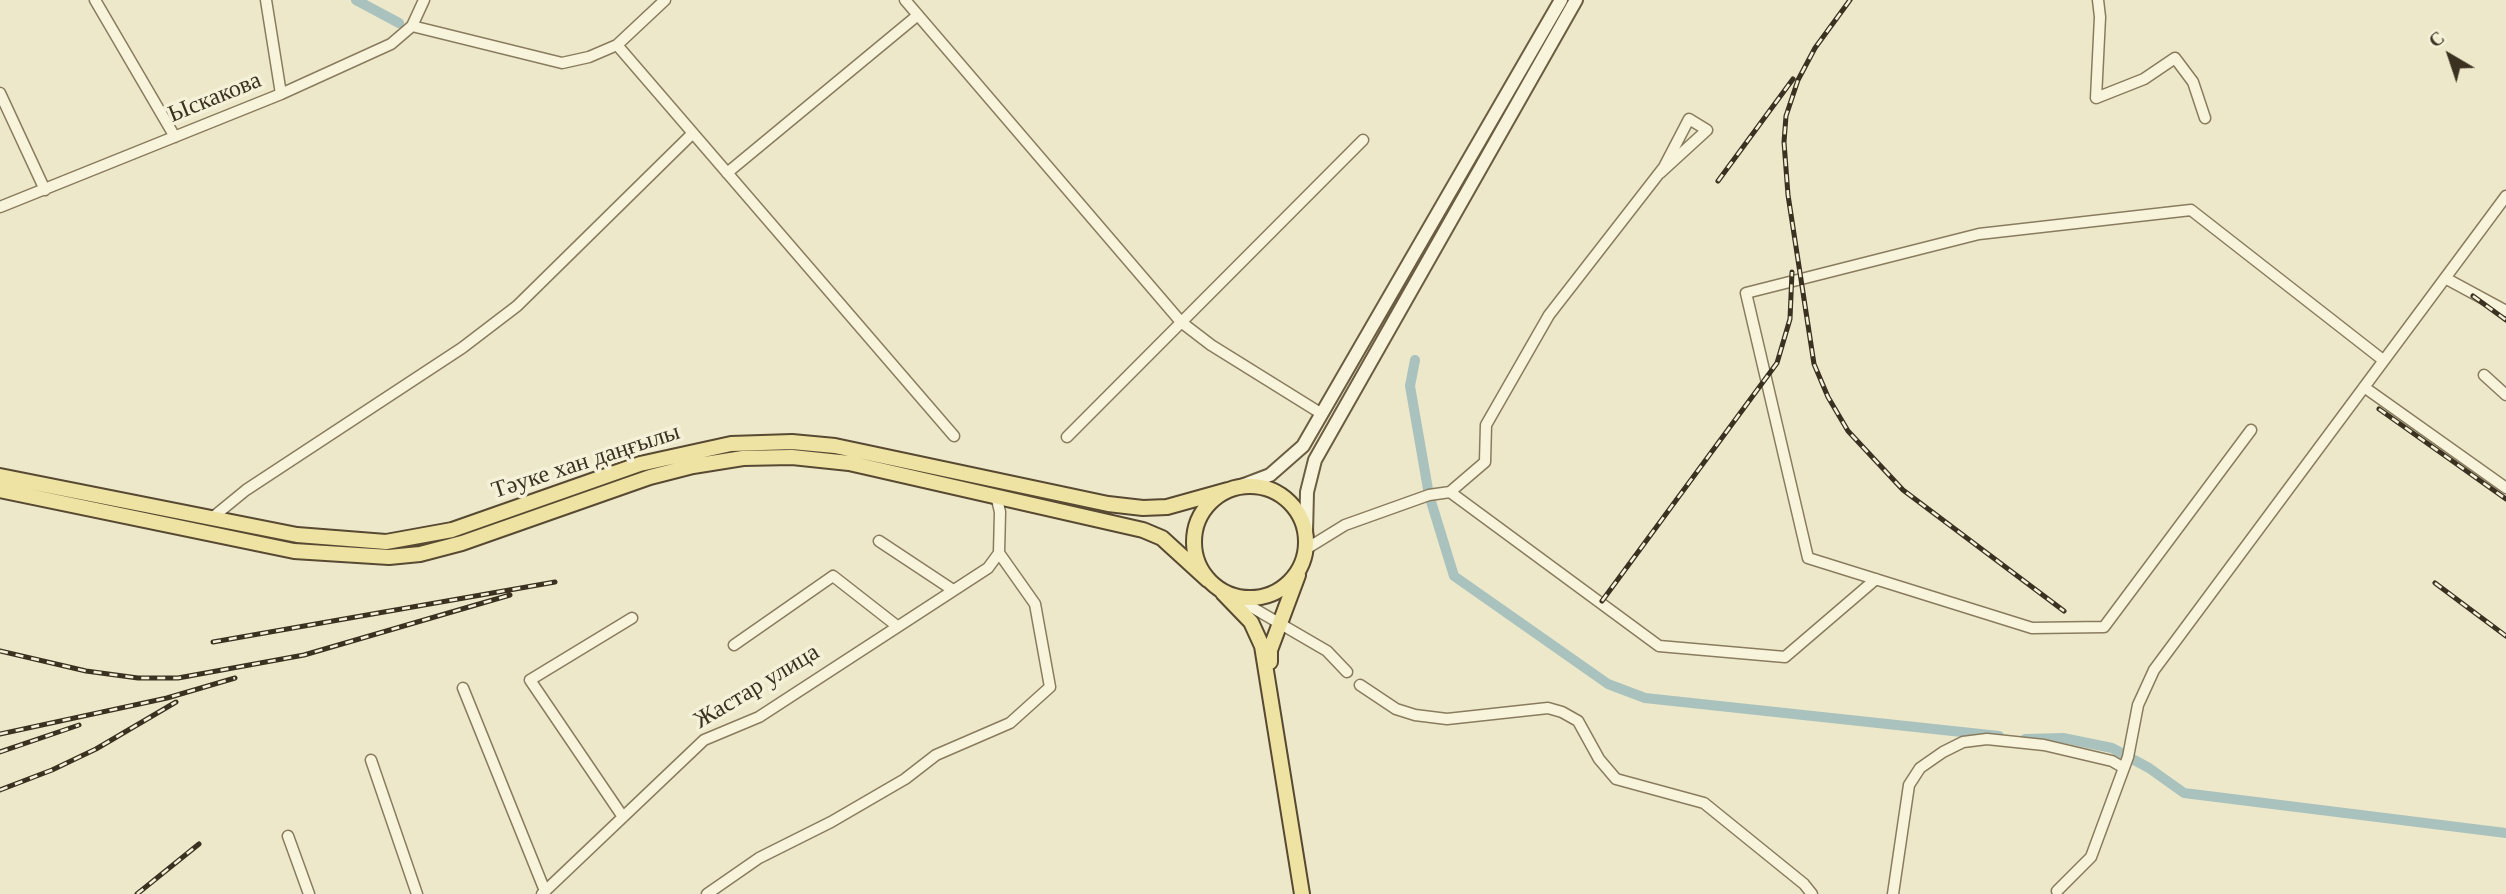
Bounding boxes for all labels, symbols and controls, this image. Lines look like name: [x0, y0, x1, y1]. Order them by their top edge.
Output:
north arrow: [2415, 21, 2485, 91]
text: С: [2425, 27, 2448, 52]
street label: Ыскакова: [164, 66, 266, 130]
street label: Тәуке хан даңғылы: [488, 418, 684, 506]
street label: Жастар улица: [689, 638, 825, 736]

